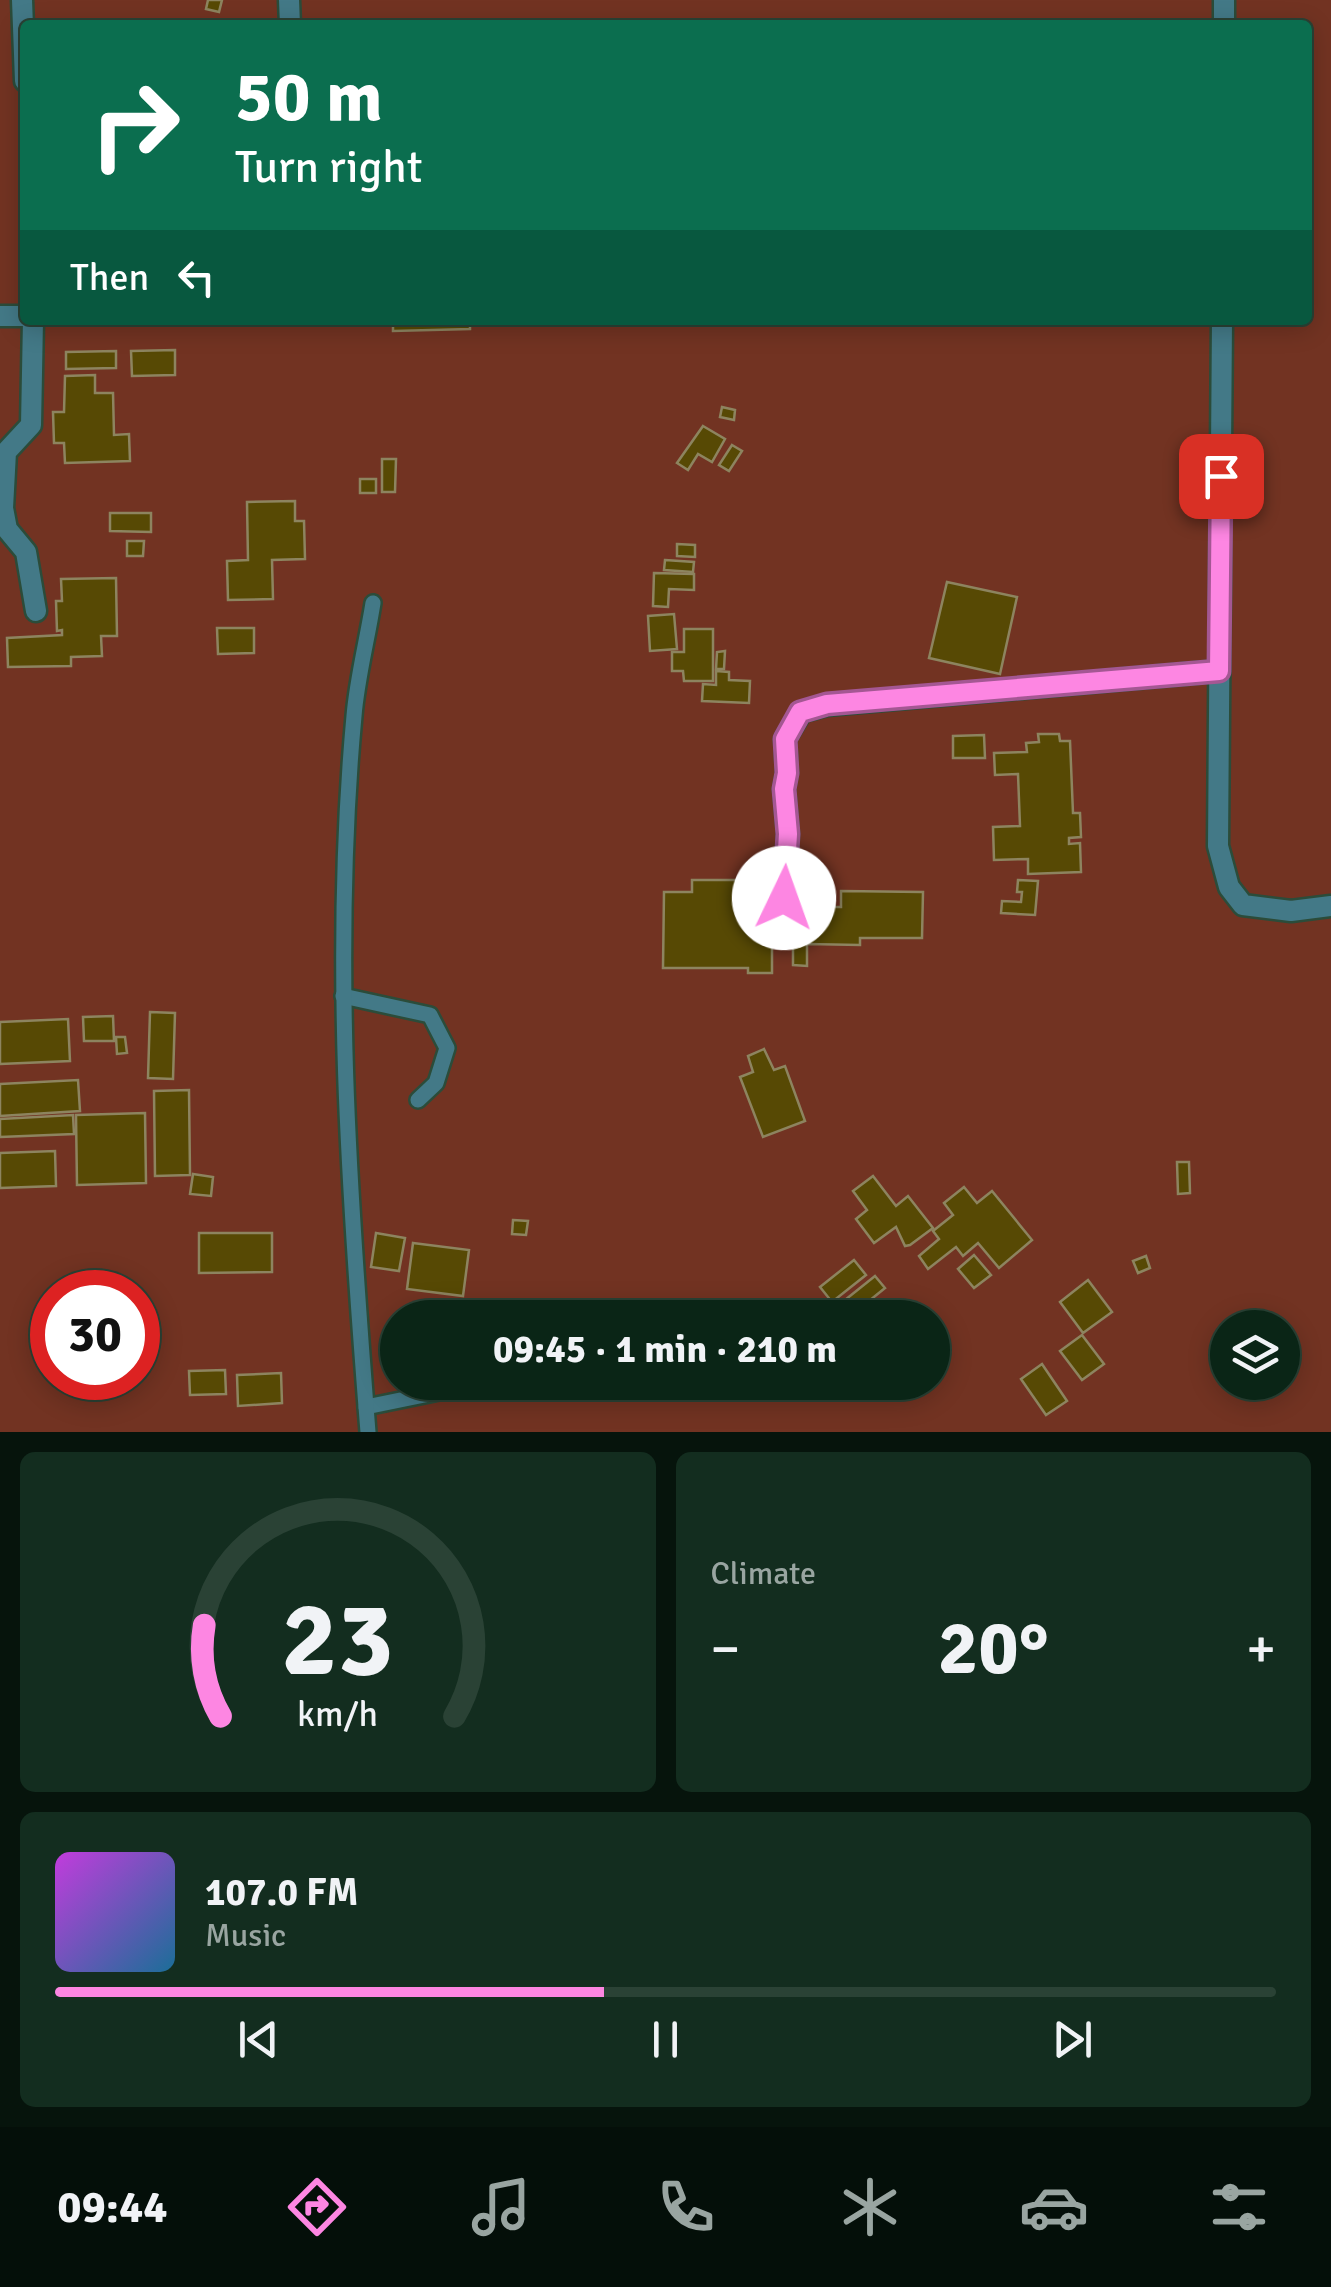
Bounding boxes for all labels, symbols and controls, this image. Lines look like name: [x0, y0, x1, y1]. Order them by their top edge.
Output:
text: 50 m: [235, 54, 383, 140]
icon: right: [70, 60, 200, 190]
text: Turn right: [235, 140, 423, 195]
icon: left: [169, 250, 224, 305]
text: Then: [70, 254, 149, 301]
pin: [1179, 434, 1264, 519]
icon: arrive: [1194, 449, 1249, 504]
position arrow: [732, 846, 836, 950]
speed limit sign: 30: [30, 1270, 160, 1400]
map controls: [1210, 1310, 1300, 1400]
button: layers: [1210, 1310, 1300, 1400]
text: 09:45 · 1 min · 210 m: [493, 1326, 837, 1373]
text: Climate: [711, 1554, 816, 1593]
text: 23: [282, 1576, 394, 1704]
text: 20°: [938, 1602, 1049, 1695]
text: −: [711, 1615, 740, 1683]
text: +: [1246, 1615, 1276, 1683]
text: km/h: [297, 1692, 378, 1736]
text: 107.0 FM: [205, 1869, 358, 1916]
text: Music: [205, 1916, 286, 1955]
icon: previous: [231, 2012, 286, 2067]
icon: pause: [638, 2012, 693, 2067]
icon: next: [1045, 2012, 1100, 2067]
icon: directions: [282, 2172, 352, 2242]
icon: music: [466, 2172, 536, 2242]
icon: phone: [651, 2172, 721, 2242]
icon: climate: [835, 2172, 905, 2242]
icon: car: [1019, 2172, 1089, 2242]
icon: filters: [1204, 2172, 1274, 2242]
text: 09:44: [57, 2180, 168, 2235]

